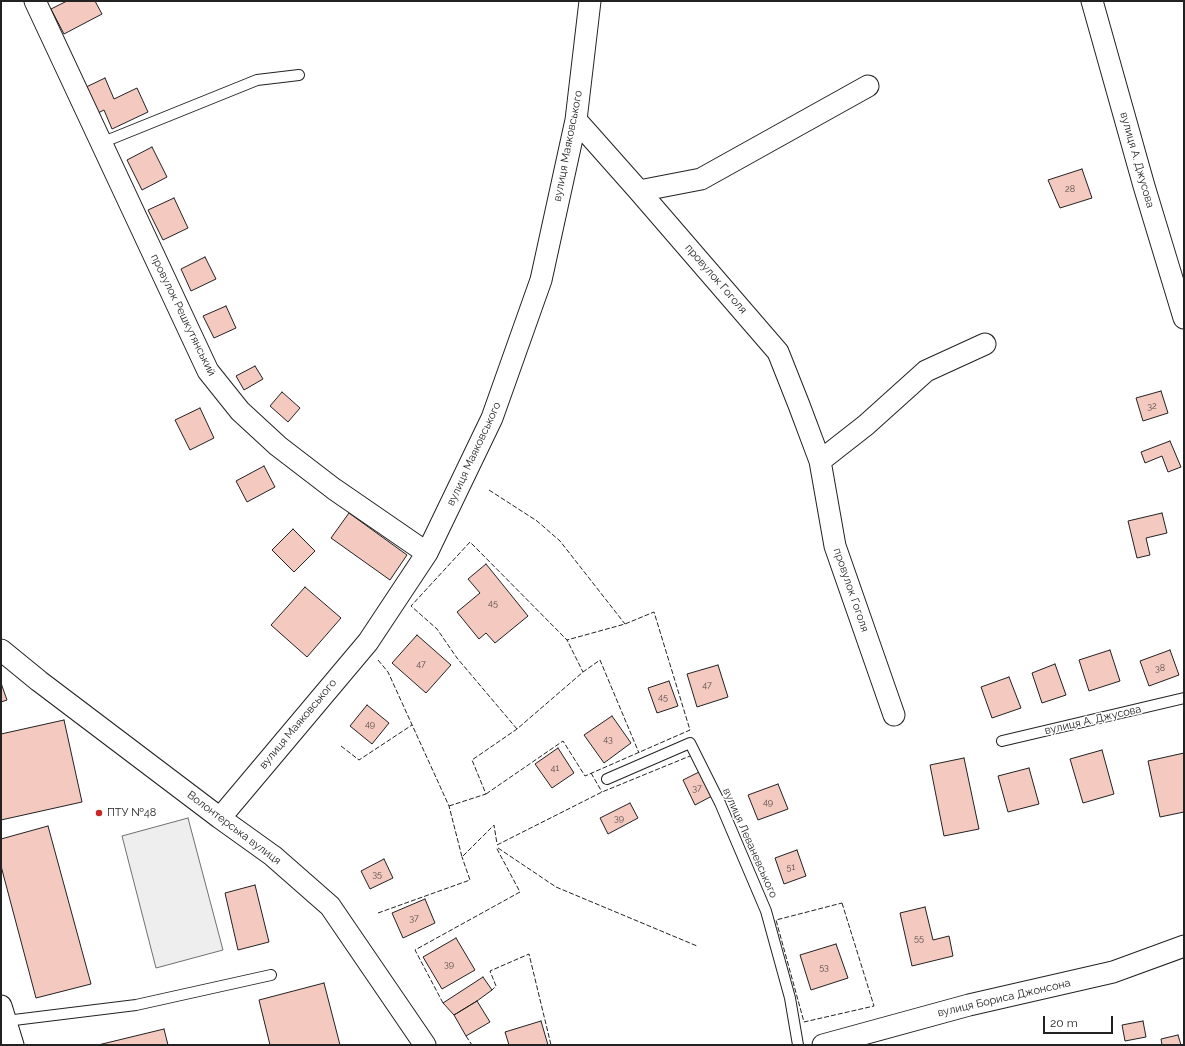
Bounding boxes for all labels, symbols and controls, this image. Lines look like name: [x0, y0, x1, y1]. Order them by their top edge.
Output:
street label: вулиця Маяковського: [551, 89, 585, 203]
street label: вулиця А. Джусова: [1117, 111, 1157, 209]
house number: 28: [1065, 184, 1075, 194]
street label: провулок Гоголя: [682, 241, 750, 317]
street label: провулок Решкутянський: [148, 252, 218, 378]
street label: вулиця Маяковського: [444, 400, 504, 508]
house number: 32: [1147, 401, 1157, 411]
street label: провулок Гоголя: [830, 546, 872, 634]
house number: 45: [488, 598, 498, 608]
house number: 47: [416, 659, 426, 669]
house number: 38: [1155, 663, 1165, 673]
street label: вулиця Маяковського: [257, 676, 339, 772]
house number: 47: [702, 680, 712, 690]
house number: 45: [658, 692, 668, 702]
street label: вулиця А. Джусова: [1043, 702, 1143, 738]
house number: 49: [365, 719, 375, 729]
house number: 43: [603, 734, 613, 744]
house number: 41: [551, 763, 559, 773]
house number: 37: [692, 783, 702, 793]
street label: вулиця Леваневського: [720, 786, 780, 900]
street label: Волонтерська вулиця: [184, 788, 284, 868]
house number: 49: [763, 797, 773, 807]
place label: ПТУ №48: [107, 806, 156, 820]
marker: ПТУ №48: [94, 808, 104, 818]
house number: 39: [614, 813, 624, 823]
house number: 51: [787, 862, 795, 872]
house number: 35: [372, 869, 382, 879]
house number: 37: [409, 913, 419, 923]
house number: 55: [914, 933, 924, 943]
house number: 39: [444, 959, 454, 969]
house number: 53: [819, 962, 829, 972]
street label: вулиця Бориса Джонсона: [936, 976, 1072, 1020]
scale bar: [1045, 1008, 1115, 1034]
text: 20 m: [1050, 1016, 1078, 1030]

